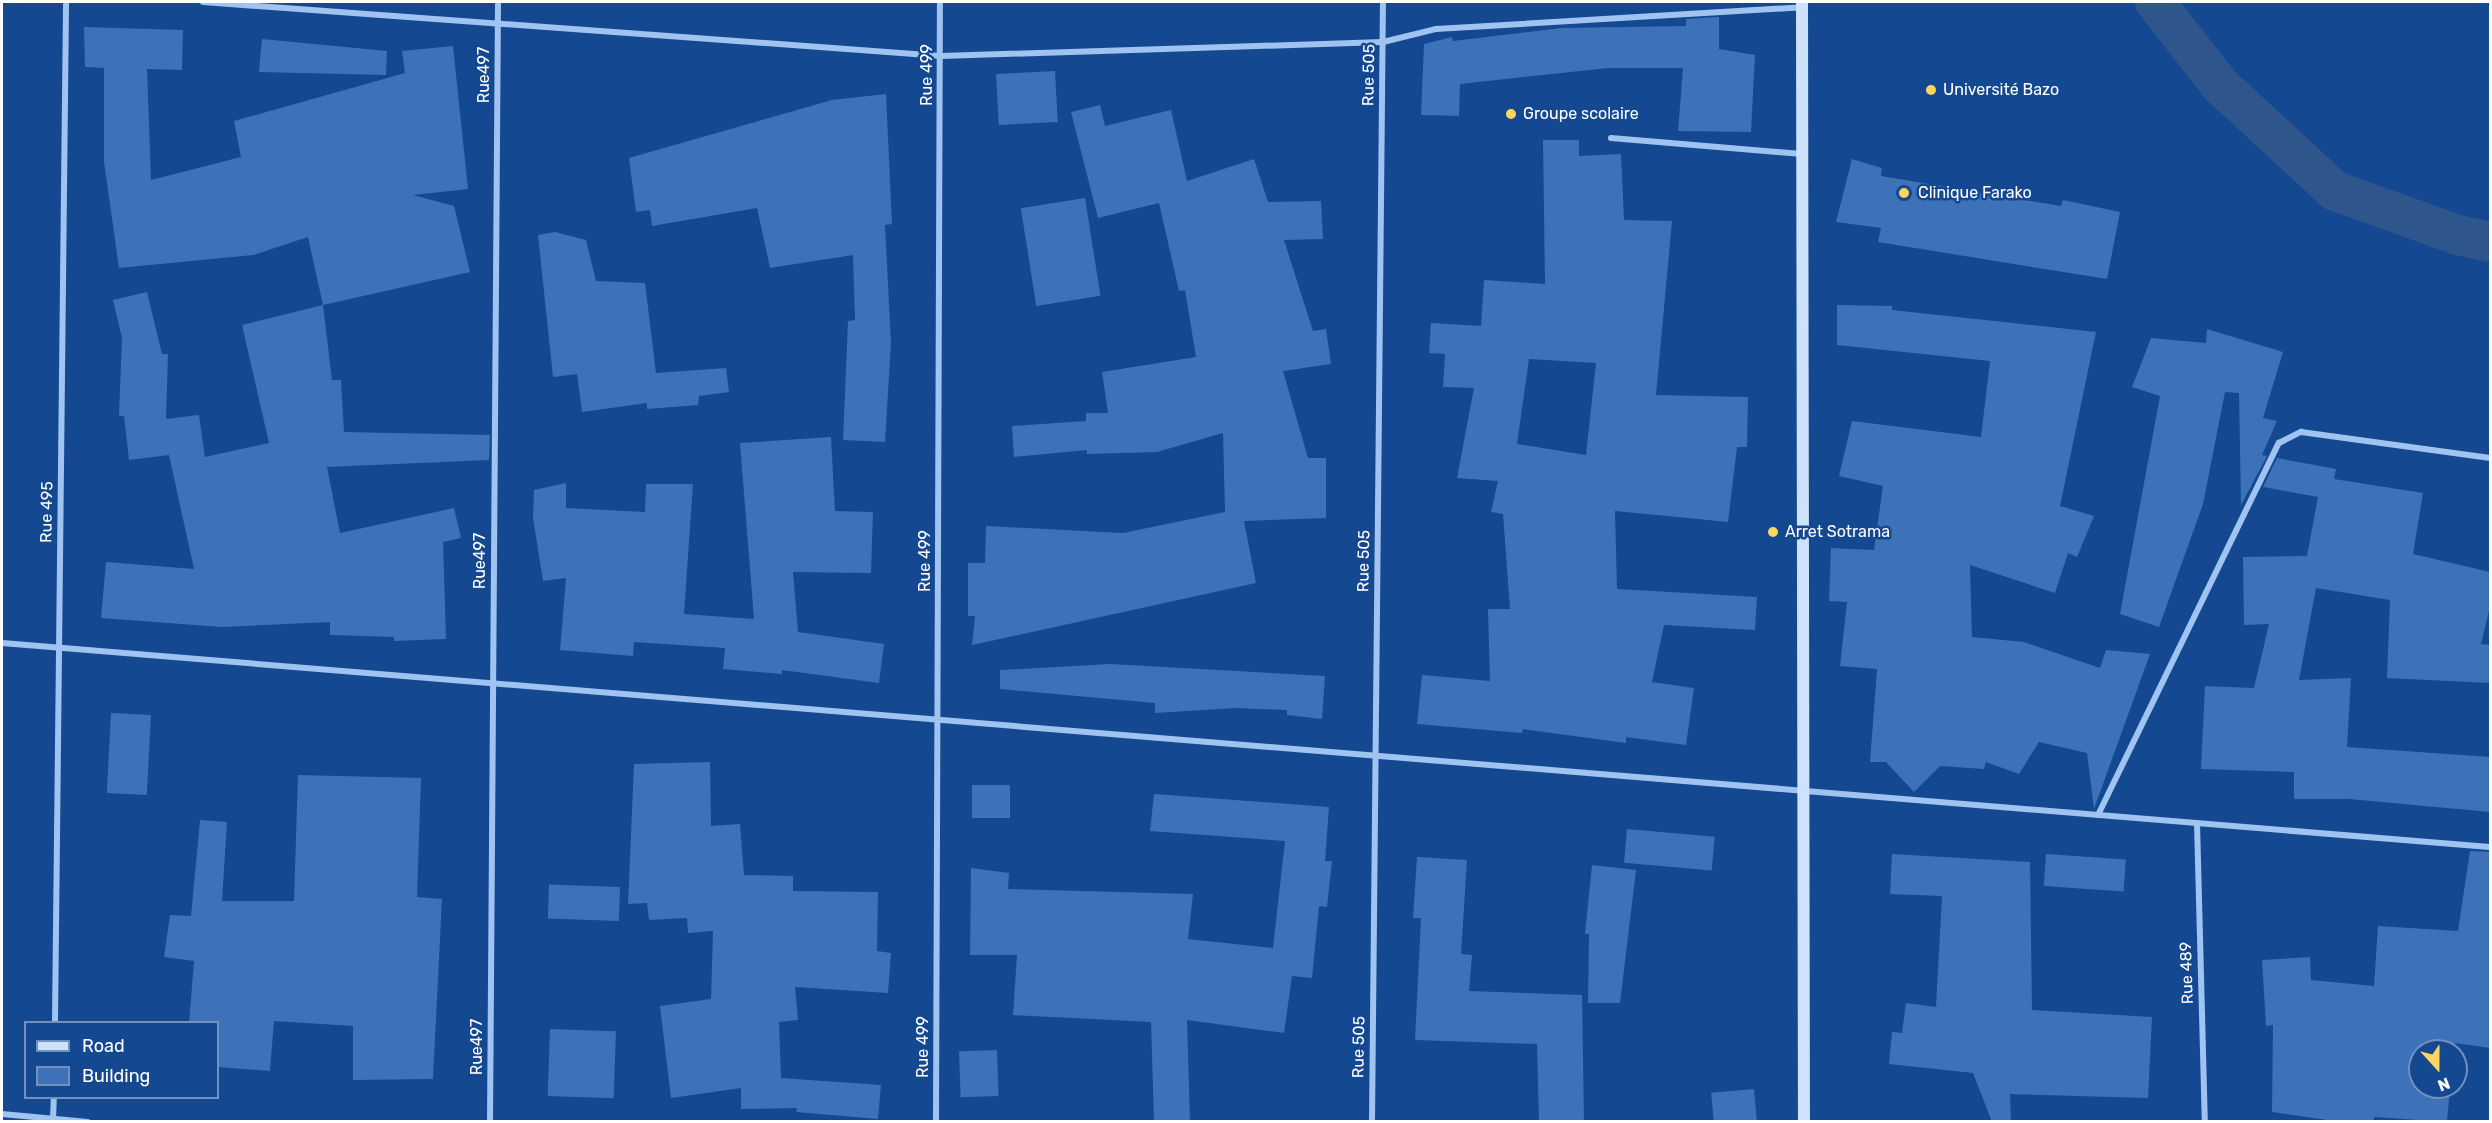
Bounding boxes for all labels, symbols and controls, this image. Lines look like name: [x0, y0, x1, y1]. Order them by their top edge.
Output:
street label: Rue 499: [917, 44, 937, 106]
street label: Rue 505: [1359, 44, 1379, 106]
street label: Rue497: [474, 47, 494, 103]
place label: Université Bazo: [1943, 80, 2059, 100]
marker: Université Bazo: [1924, 83, 1938, 97]
place label: Groupe scolaire: [1523, 104, 1639, 124]
marker: Groupe scolaire: [1504, 107, 1518, 121]
place label: Clinique Farako: [1918, 183, 2032, 203]
marker: Clinique Farako: [1895, 184, 1913, 202]
street label: Rue 495: [37, 481, 57, 543]
place label: Arret Sotrama: [1785, 522, 1890, 542]
marker: Arret Sotrama: [1766, 525, 1780, 539]
street label: Rue 499: [915, 530, 935, 592]
street label: Rue 505: [1354, 530, 1374, 592]
street label: Rue497: [470, 533, 490, 589]
street label: Rue 489: [2176, 941, 2198, 1005]
street label: Rue 499: [913, 1016, 933, 1078]
street label: Rue 505: [1349, 1016, 1369, 1078]
street label: Rue497: [467, 1019, 487, 1075]
legend: [24, 1021, 219, 1099]
text: Road: [82, 1035, 125, 1057]
north arrow: [2408, 1039, 2468, 1099]
text: Building: [82, 1065, 150, 1087]
text: N: [2435, 1073, 2453, 1095]

